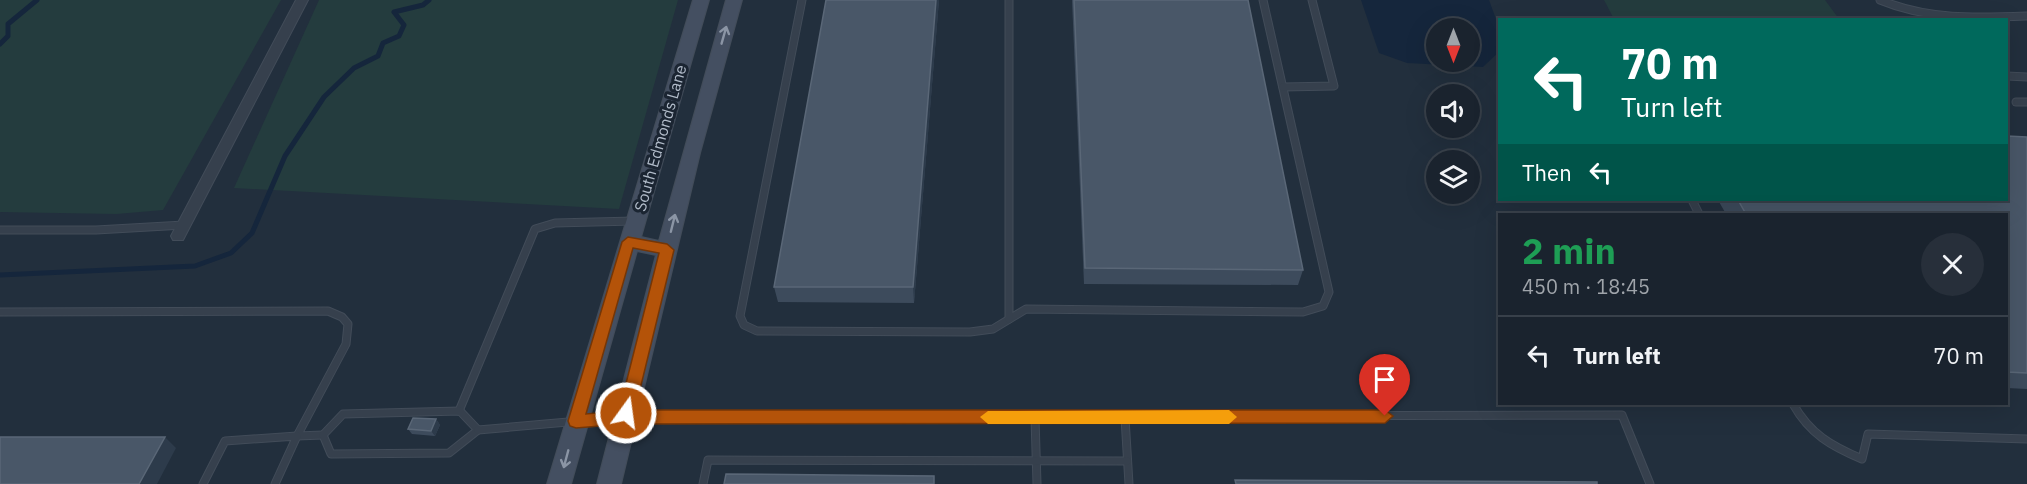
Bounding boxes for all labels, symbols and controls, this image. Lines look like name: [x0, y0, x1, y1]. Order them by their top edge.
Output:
north arrow: [1426, 18, 1480, 72]
map controls: [1426, 18, 1480, 204]
one-way arrow: [719, 26, 730, 45]
text: 70 m: [1621, 36, 1719, 91]
icon: left: [1522, 42, 1600, 120]
street label: South Edmonds Lane: [629, 62, 691, 214]
button: sound: [1426, 84, 1480, 138]
text: Turn left: [1621, 89, 1722, 124]
button: layers: [1426, 150, 1480, 204]
icon: left: [1584, 156, 1617, 189]
text: Then: [1522, 158, 1572, 187]
one-way arrow: [668, 214, 680, 233]
text: 2 min: [1522, 227, 1616, 274]
button: close: [1921, 233, 1984, 296]
text: 450 m · 18:45: [1522, 273, 1650, 300]
icon: left: [1522, 339, 1555, 372]
text: Turn left: [1573, 341, 1661, 370]
text: 70 m: [1933, 341, 1984, 370]
pin: [1359, 354, 1410, 416]
icon: arrive: [1368, 363, 1401, 396]
position arrow: [594, 381, 658, 445]
one-way arrow: [559, 449, 571, 468]

